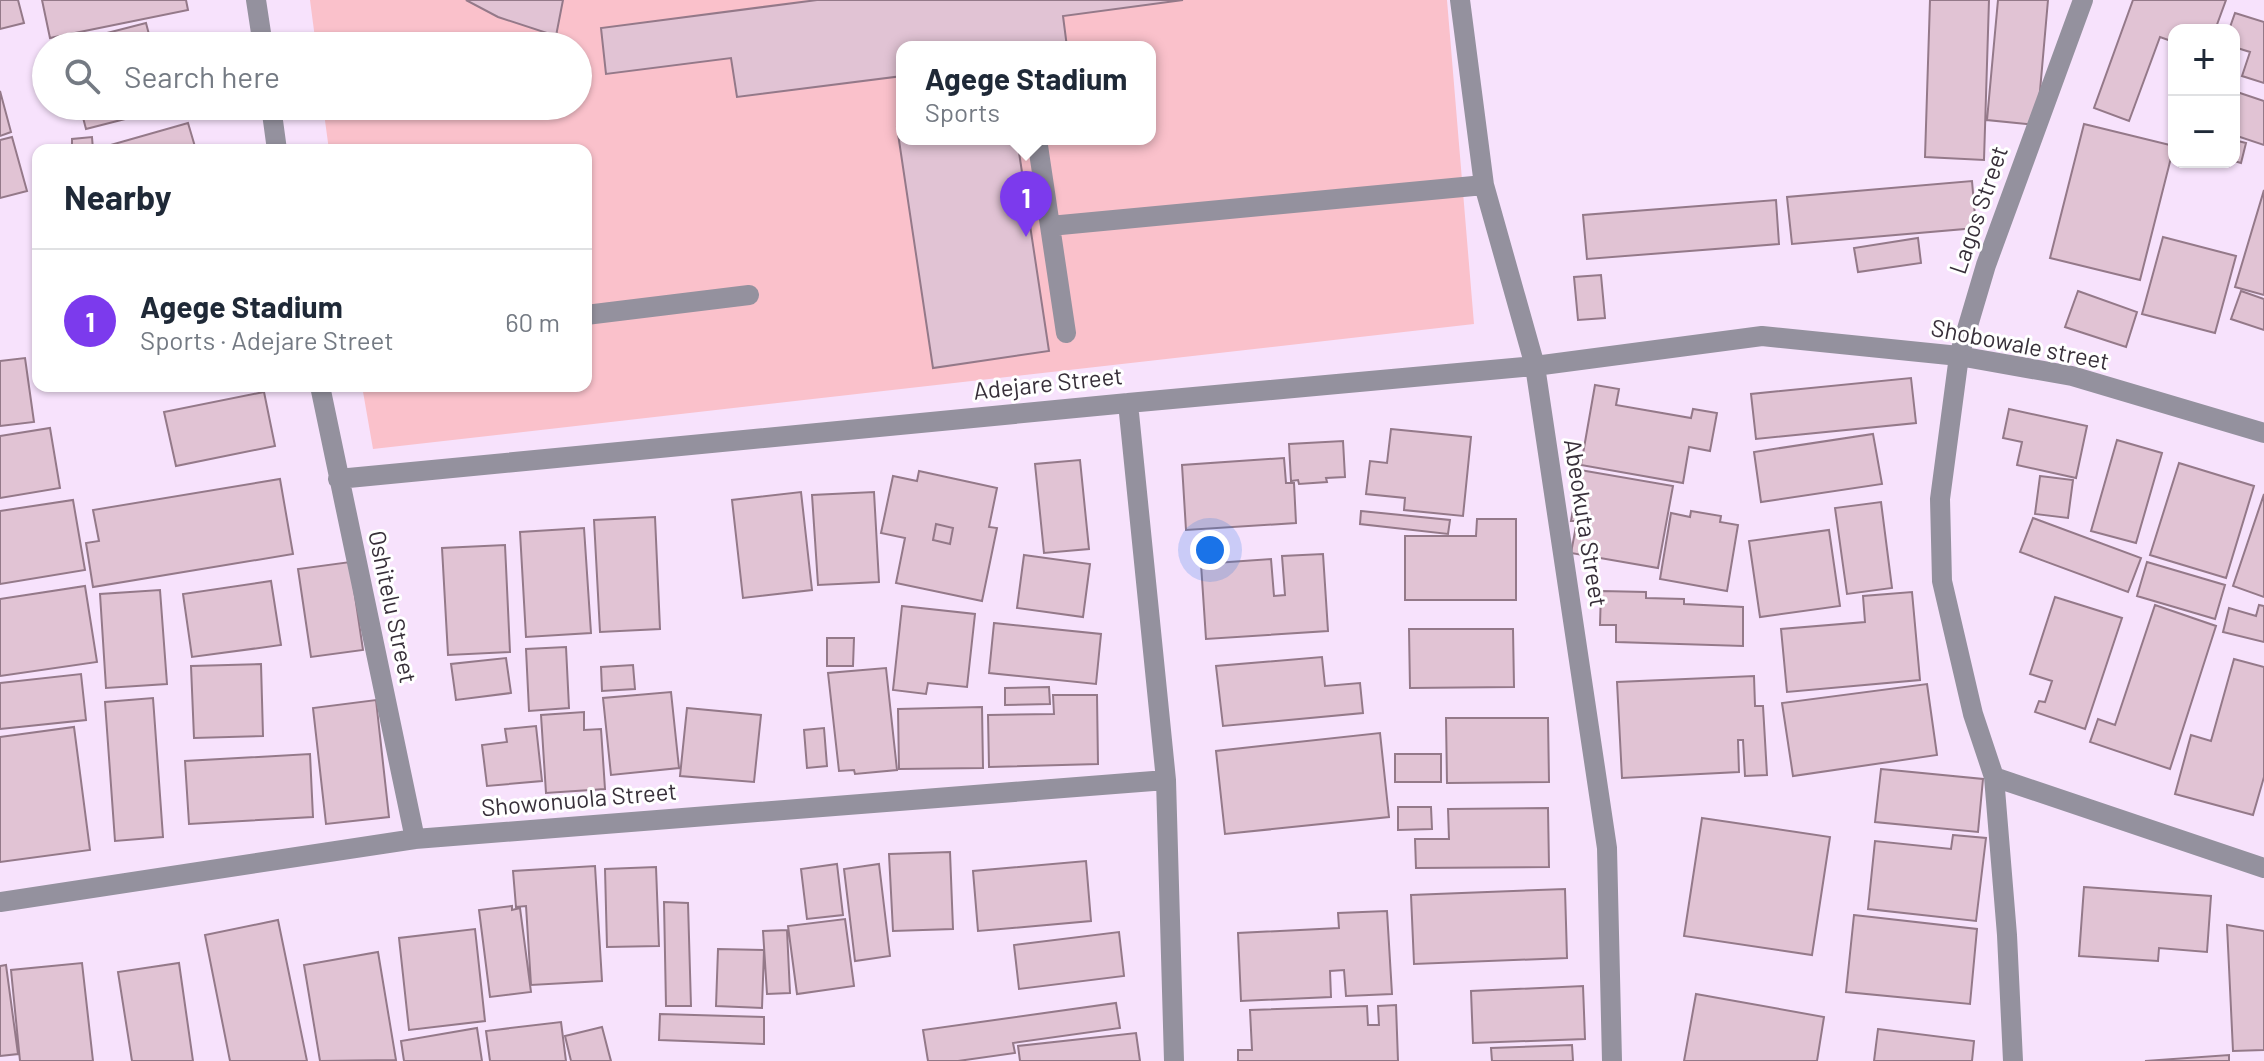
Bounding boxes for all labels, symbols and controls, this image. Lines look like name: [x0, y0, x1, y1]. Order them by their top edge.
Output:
map controls: [2168, 24, 2240, 168]
button: +: [2168, 24, 2240, 96]
search box: [32, 32, 592, 120]
popup: [896, 41, 1156, 145]
icon: search: [60, 54, 104, 98]
text: Search here: [124, 58, 280, 94]
text: Agege Stadium: [925, 60, 1127, 96]
text: Sports: [925, 96, 1000, 127]
button: −: [2168, 96, 2240, 168]
street label: Lagos Street: [1942, 142, 2013, 277]
pin: 1: [1000, 171, 1052, 237]
text: Nearby: [64, 176, 172, 217]
text: Agege Stadium: [140, 288, 343, 324]
text: 1: [85, 306, 95, 337]
text: 60 m: [505, 306, 560, 337]
street label: Shobowale street: [1929, 312, 2112, 375]
text: Sports · Adejare Street: [140, 324, 394, 355]
street label: Adejare Street: [972, 360, 1124, 405]
street label: Abeokuta Street: [1559, 437, 1614, 609]
street label: Oshitelu Street: [363, 528, 424, 686]
your location: [1190, 530, 1230, 570]
street label: Showonuola Street: [480, 776, 678, 822]

